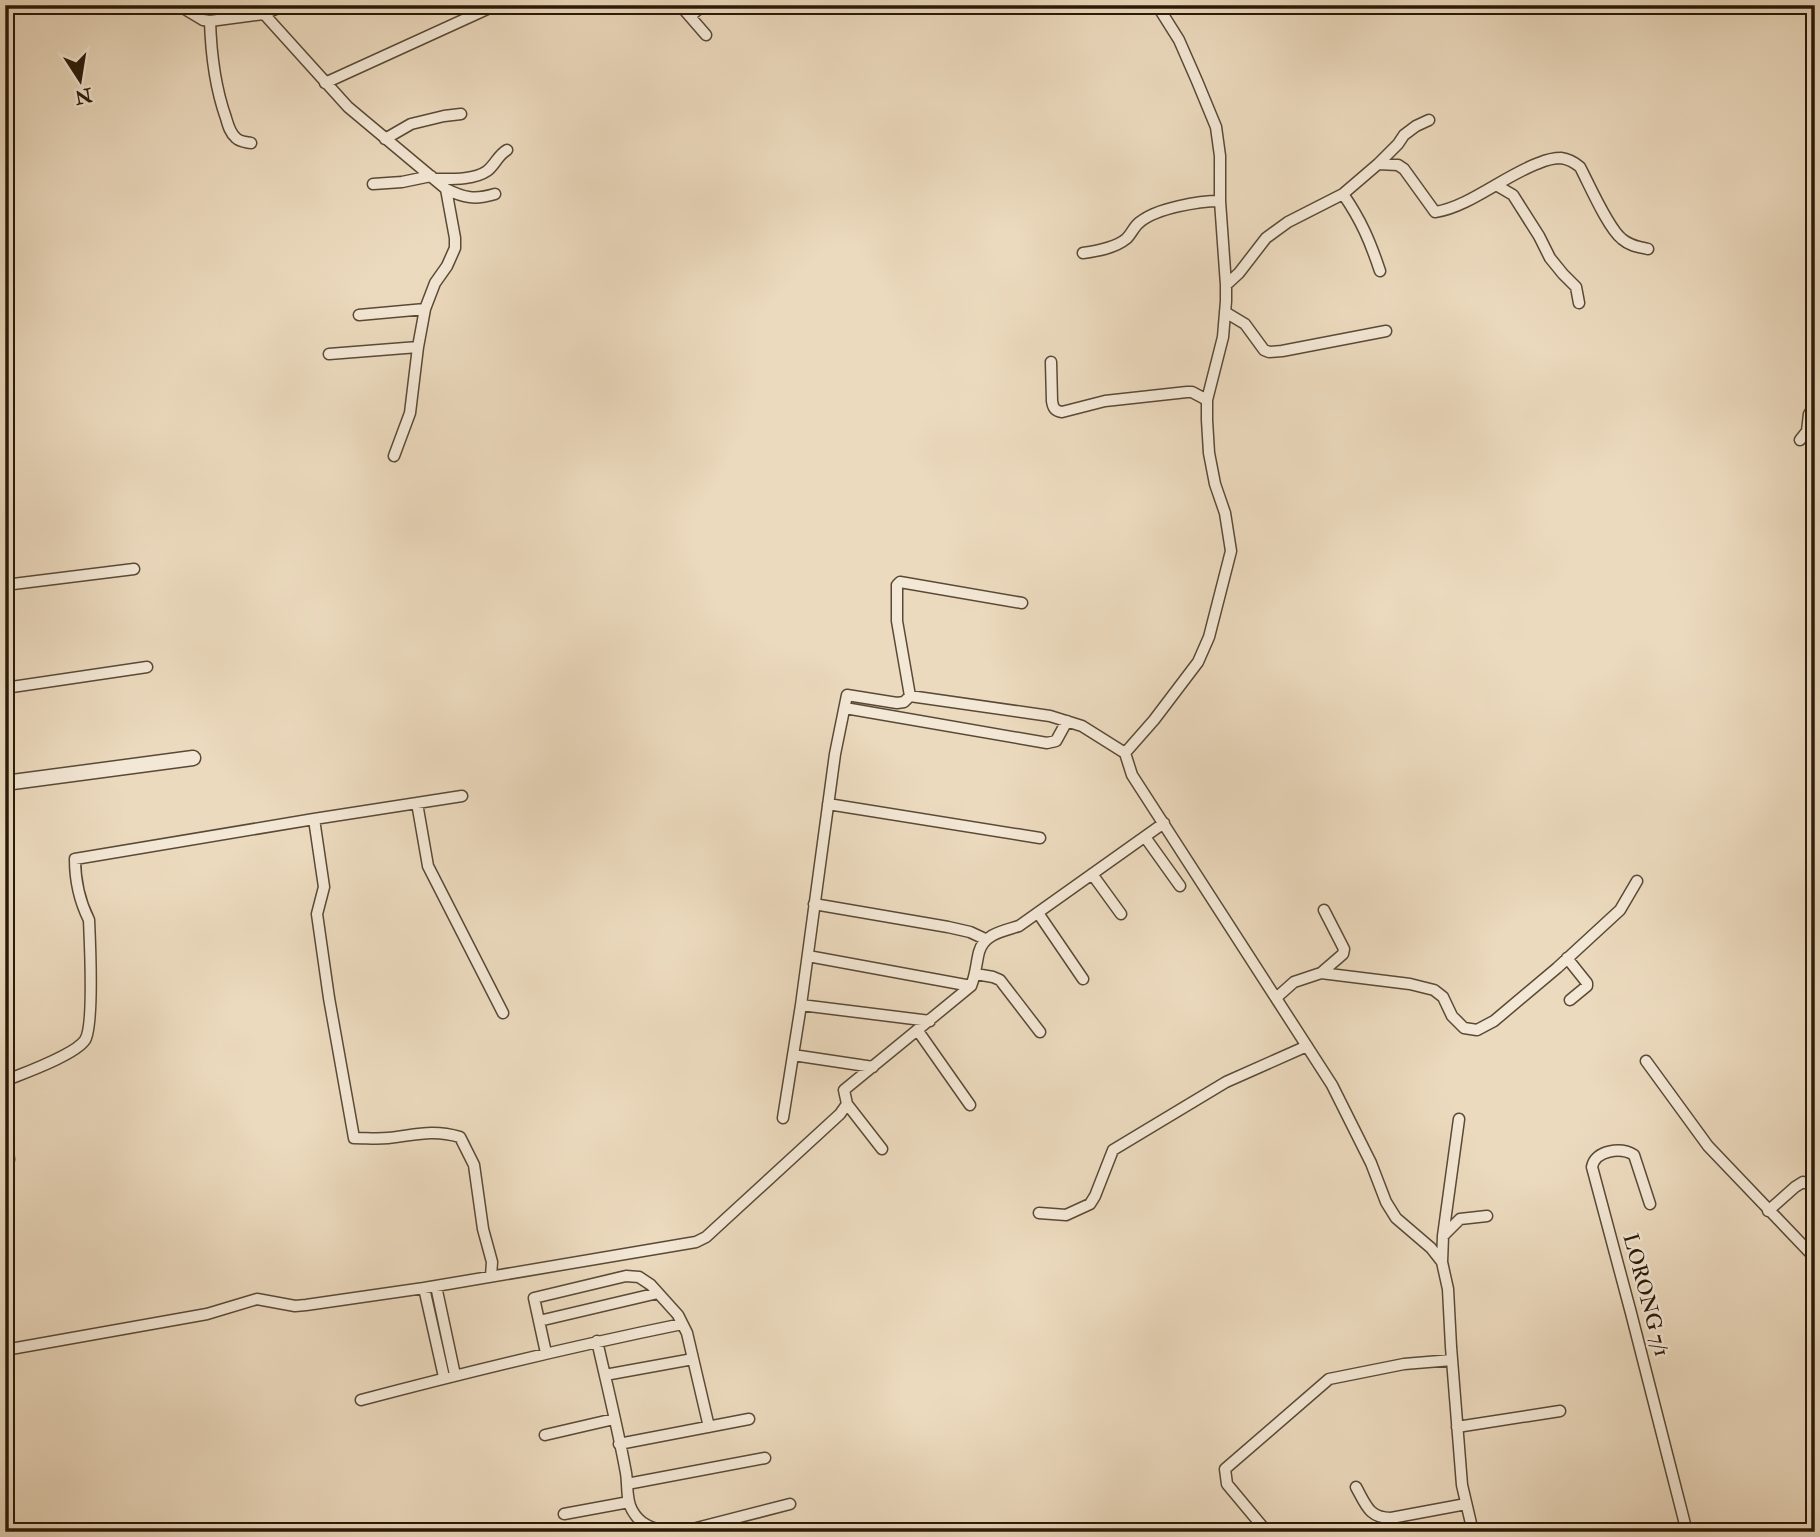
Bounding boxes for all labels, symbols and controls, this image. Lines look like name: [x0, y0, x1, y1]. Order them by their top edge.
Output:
north arrow: [46, 46, 116, 116]
text: N: [72, 82, 95, 109]
street label: LORONG 7/1: [1617, 1230, 1675, 1360]

